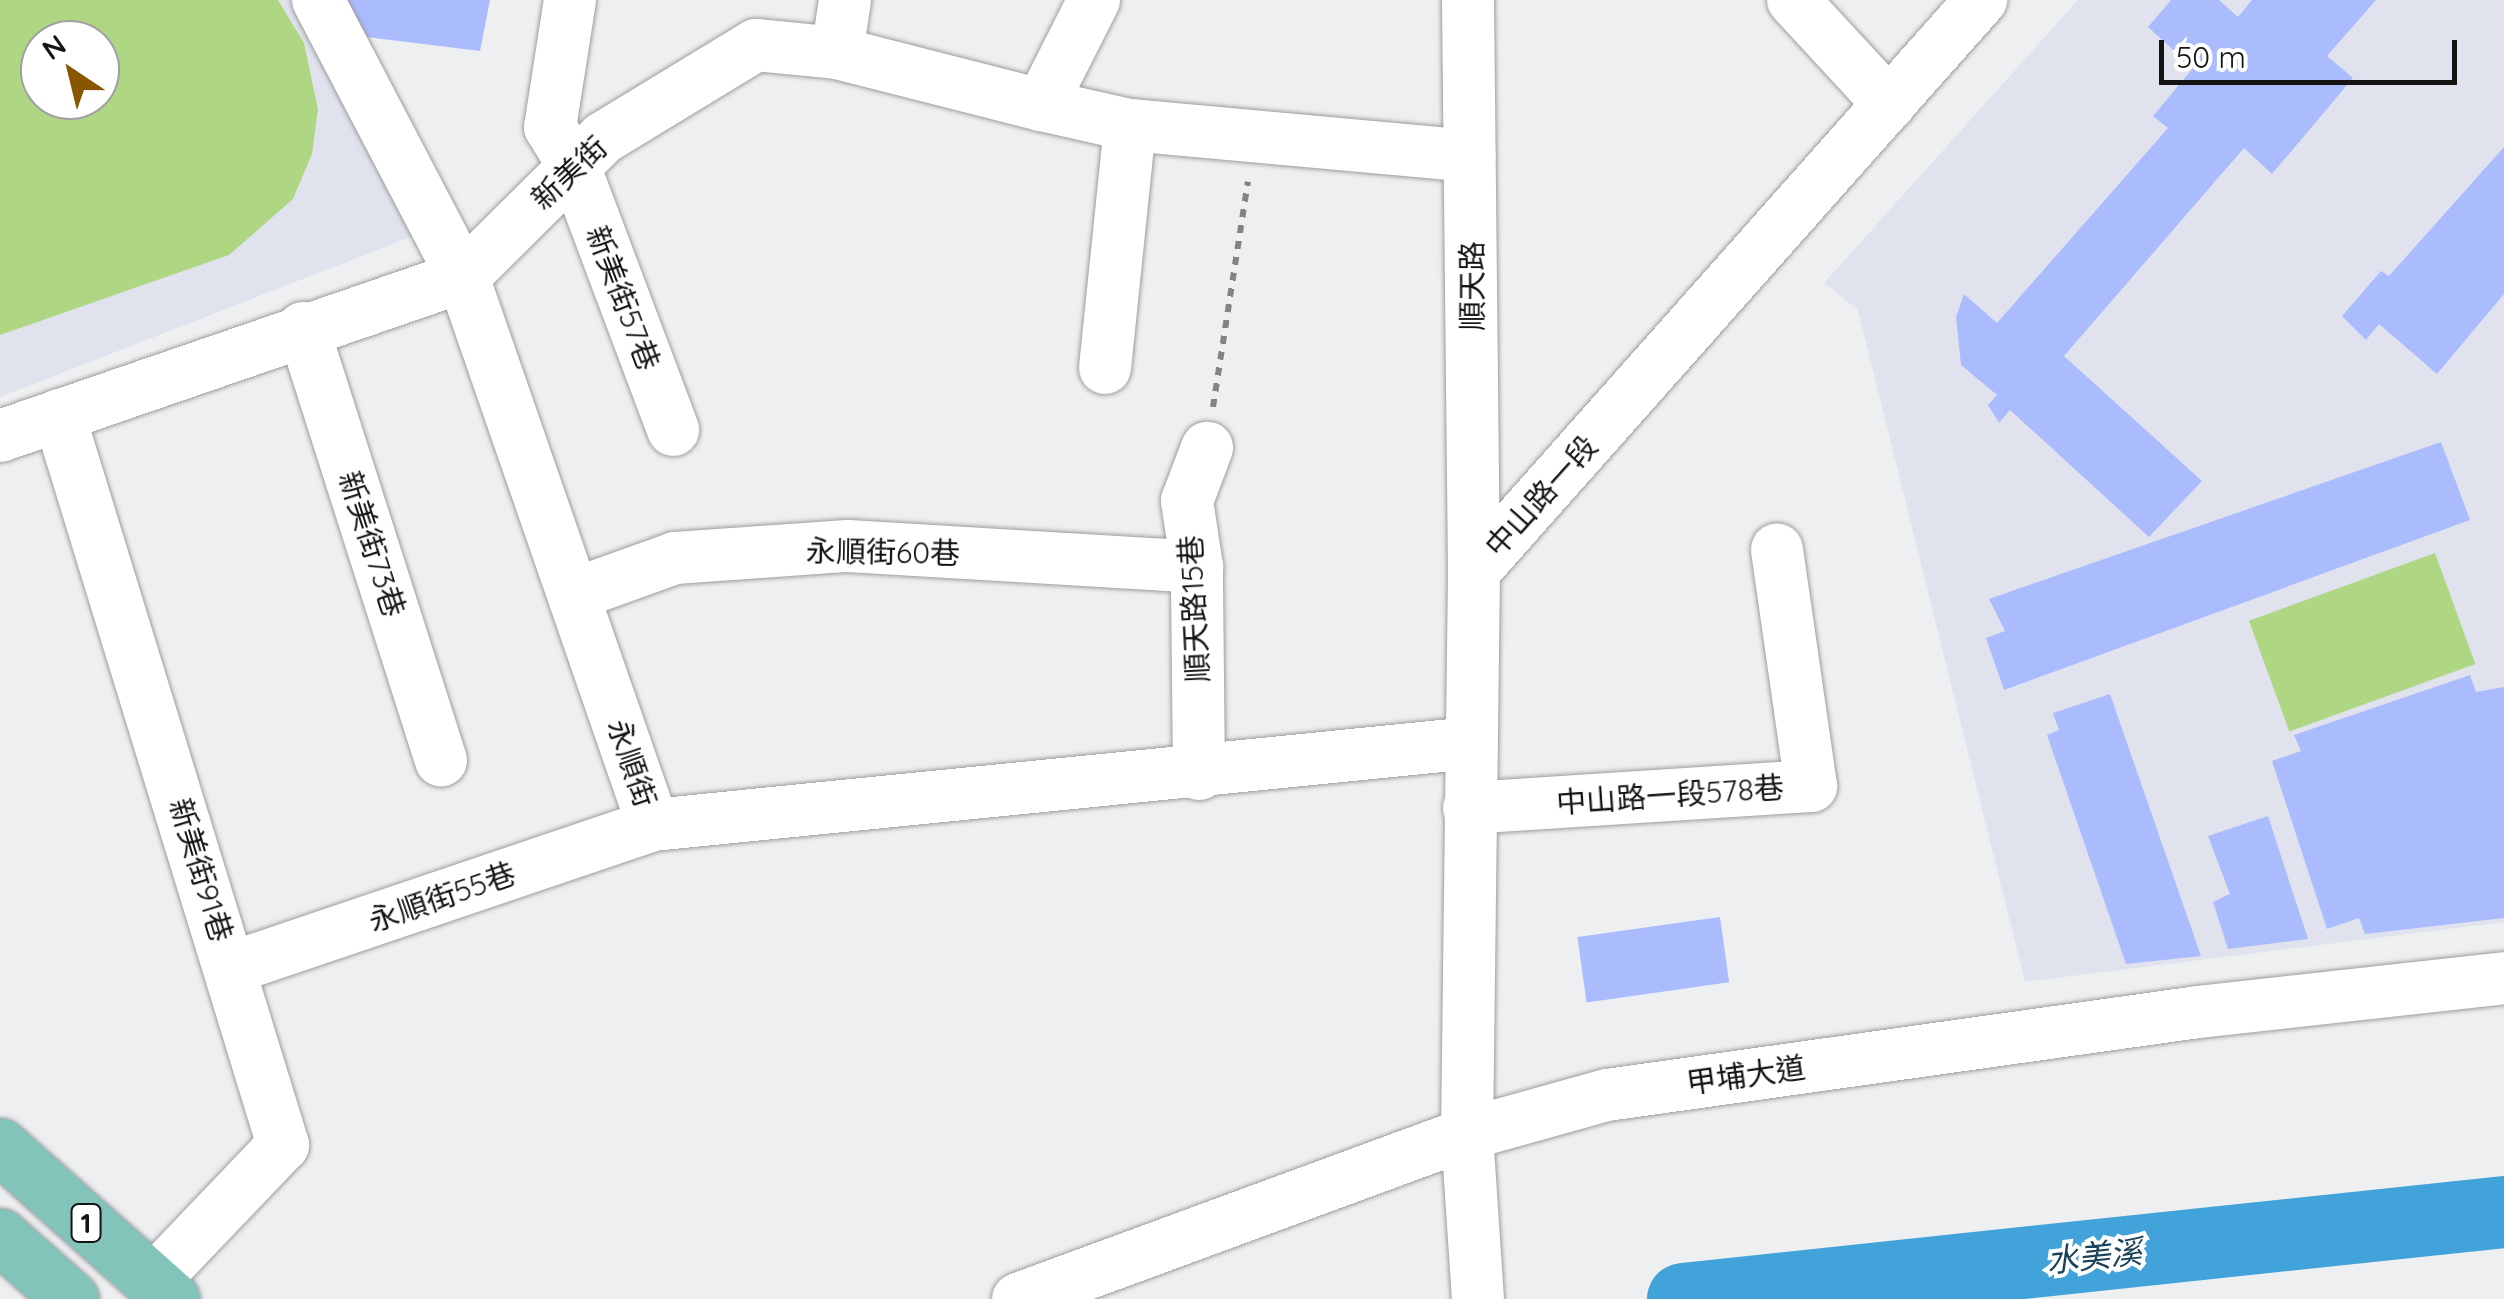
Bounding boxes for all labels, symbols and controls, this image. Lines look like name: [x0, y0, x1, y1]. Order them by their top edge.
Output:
north arrow: [20, 20, 120, 120]
scale bar: [2164, 20, 2462, 82]
text: N: [35, 26, 72, 67]
text: 50 m: [2176, 38, 2246, 76]
street label: 新美街: [524, 129, 614, 217]
street label: 新美街57巷: [579, 221, 667, 375]
street label: 順天路: [1454, 241, 1490, 331]
street label: 中山路一段: [1477, 428, 1605, 564]
street label: 新美街73巷: [332, 467, 412, 621]
street label: 永順街60巷: [806, 533, 960, 571]
street label: 順天路15巷: [1172, 534, 1216, 684]
street label: 永順街: [600, 715, 664, 811]
street label: 中山路一段578巷: [1555, 769, 1785, 821]
street label: 新美街91巷: [162, 794, 240, 946]
street label: 永順街55巷: [364, 855, 520, 939]
street label: 甲埔大道: [1684, 1049, 1808, 1101]
road number: 1: [68, 1200, 104, 1246]
water label: 水美溪: [2044, 1232, 2144, 1280]

